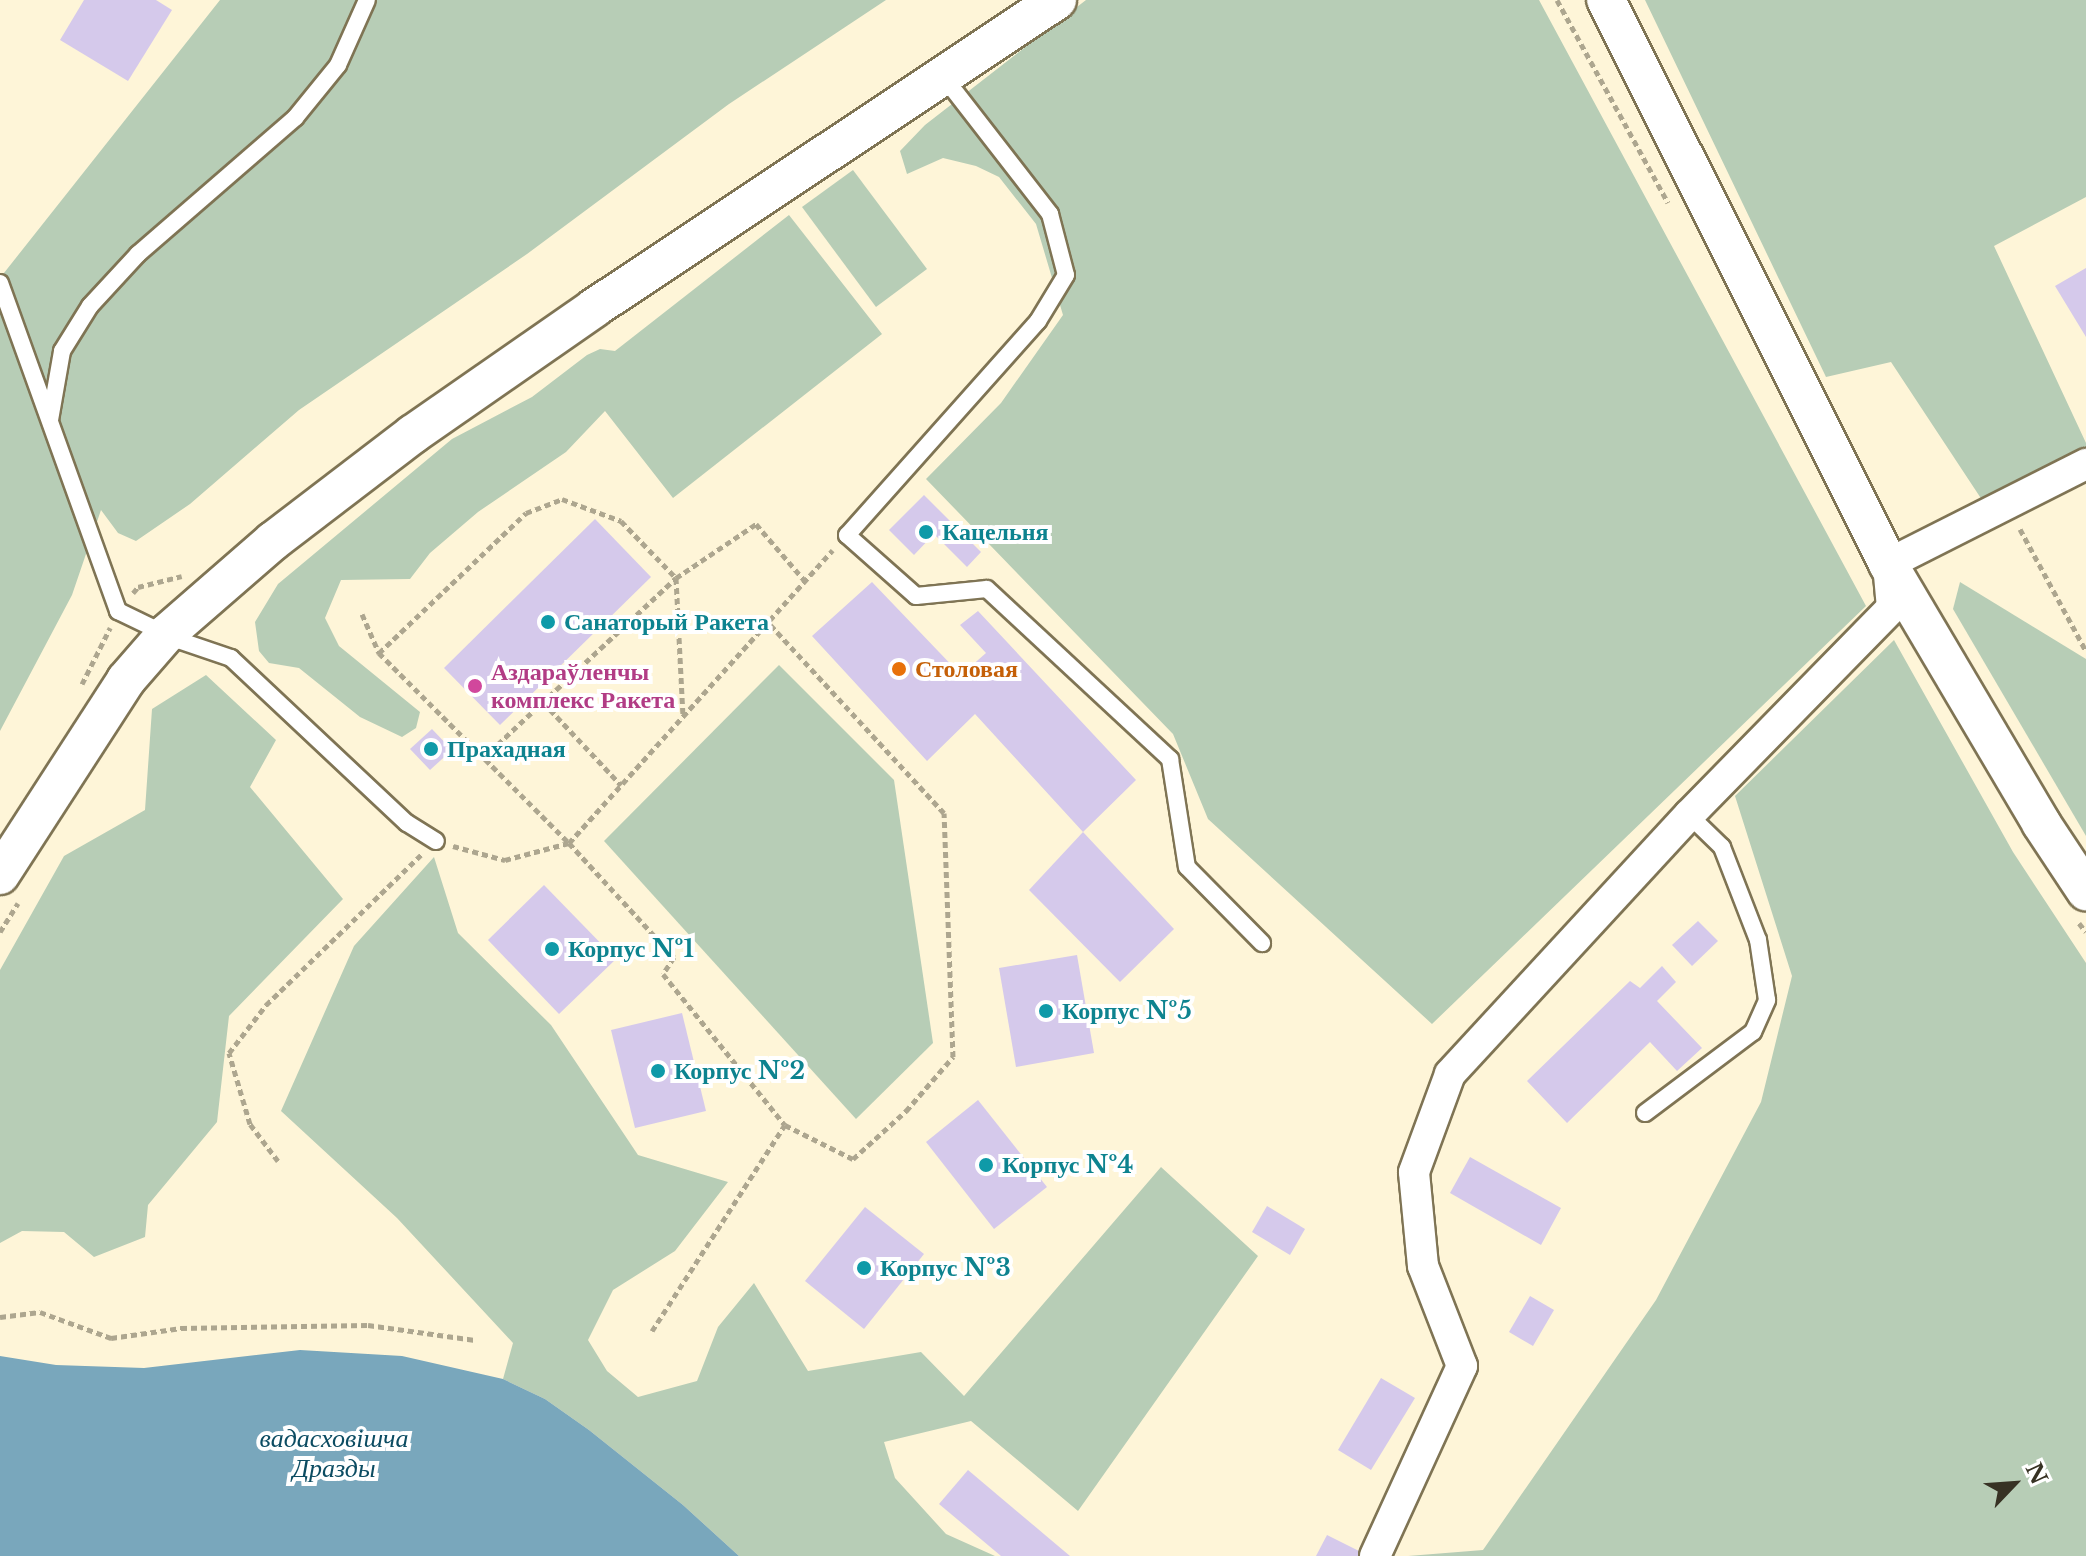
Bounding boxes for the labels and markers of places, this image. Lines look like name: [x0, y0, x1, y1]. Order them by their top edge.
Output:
place label: Кацельня: [942, 518, 1049, 546]
marker: Кацельня: [917, 523, 935, 541]
place label: Санаторый Ракета: [564, 608, 769, 636]
marker: Санаторый Ракета: [539, 613, 557, 631]
place label: Столовая: [915, 655, 1018, 683]
place label: Аздараўленчы комплекс Ракета: [491, 658, 675, 714]
marker: Столовая: [890, 660, 908, 678]
marker: Аздараўленчы комплекс Ракета: [466, 677, 484, 695]
place label: Прахадная: [447, 735, 566, 763]
marker: Прахадная: [422, 740, 440, 758]
place label: Корпус №1: [568, 935, 694, 963]
marker: Корпус №1: [543, 940, 561, 958]
place label: Корпус №5: [1062, 997, 1192, 1025]
marker: Корпус №5: [1037, 1002, 1055, 1020]
place label: Корпус №2: [674, 1057, 805, 1085]
marker: Корпус №2: [649, 1062, 667, 1080]
place label: Корпус №4: [1002, 1151, 1133, 1179]
marker: Корпус №4: [977, 1156, 995, 1174]
place label: Корпус №3: [880, 1254, 1011, 1282]
marker: Корпус №3: [855, 1259, 873, 1277]

